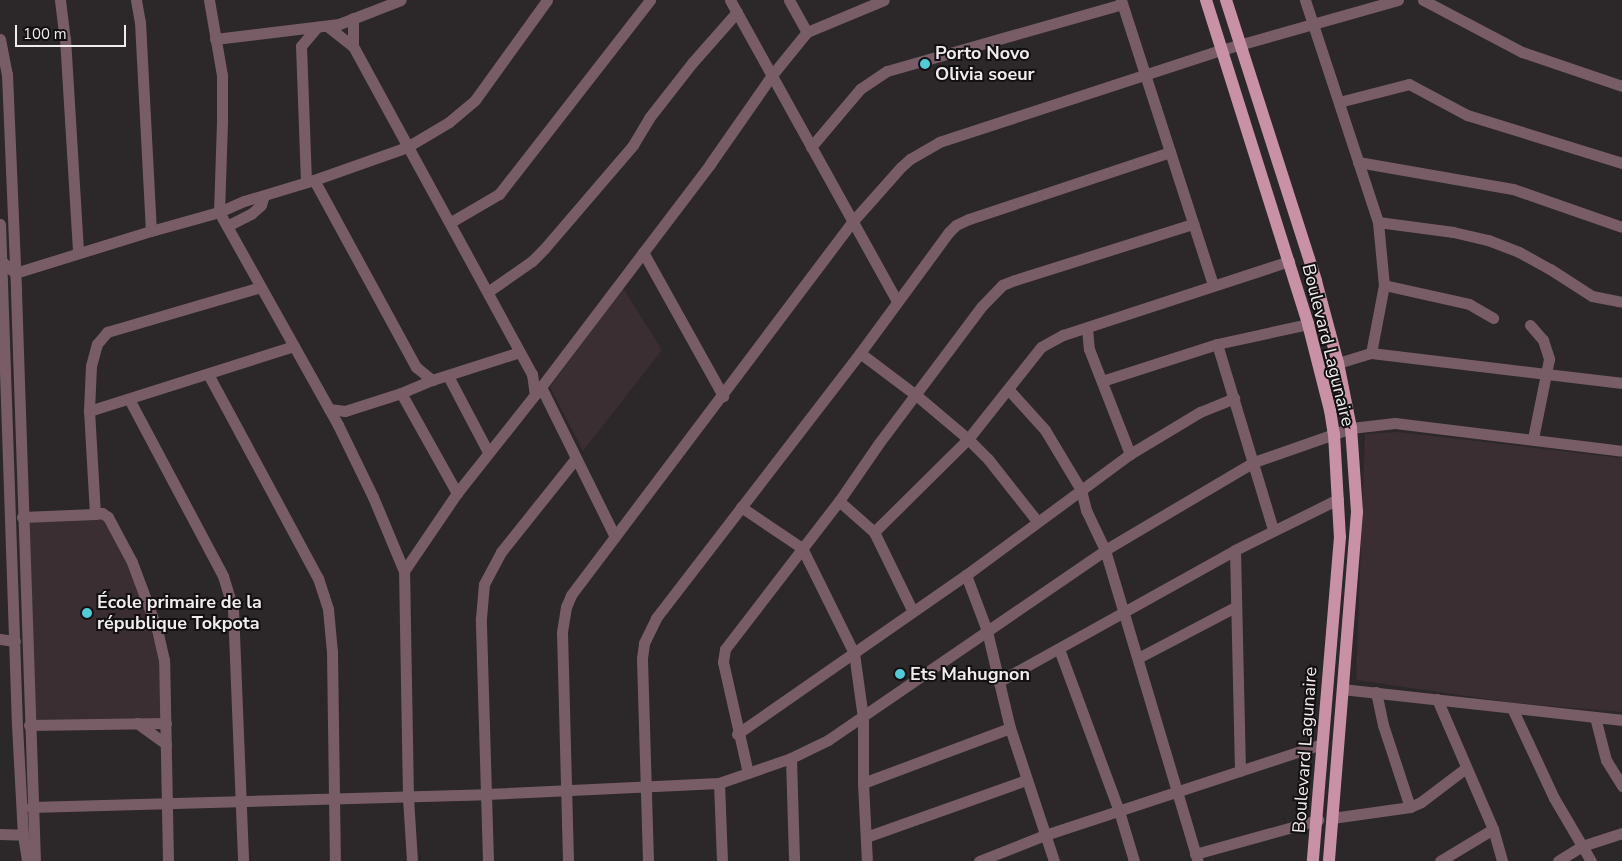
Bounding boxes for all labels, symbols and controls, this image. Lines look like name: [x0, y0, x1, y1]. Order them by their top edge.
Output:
scale bar: [18, 15, 129, 47]
text: 100 m: [23, 24, 67, 44]
place label: Porto Novo Olivia soeur: [935, 43, 1035, 86]
marker: Porto Novo Olivia soeur: [919, 58, 931, 70]
street label: Boulevard Lagunaire: [1297, 261, 1359, 429]
place label: École primaire de la république Tokpota: [97, 592, 262, 634]
marker: École primaire de la république Tokpota: [81, 607, 93, 619]
place label: Ets Mahugnon: [910, 663, 1030, 685]
street label: Boulevard Lagunaire: [1288, 666, 1322, 834]
marker: Ets Mahugnon: [894, 668, 906, 680]

